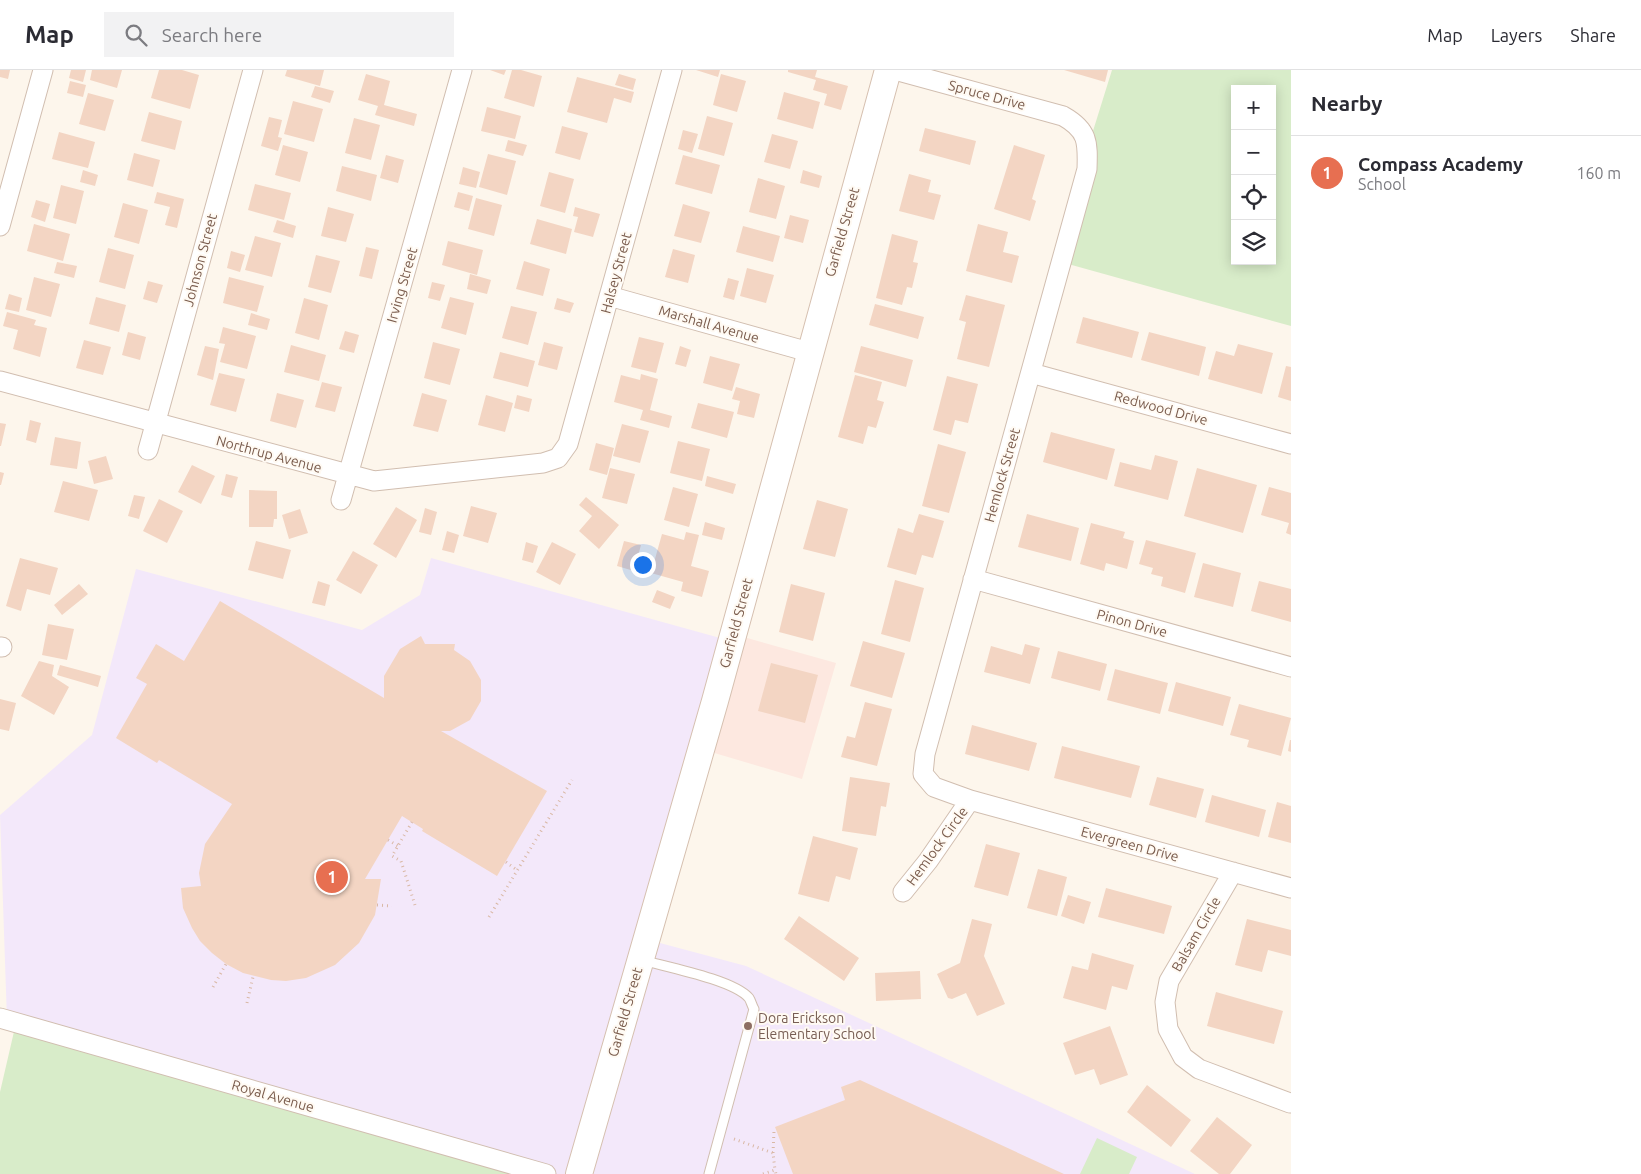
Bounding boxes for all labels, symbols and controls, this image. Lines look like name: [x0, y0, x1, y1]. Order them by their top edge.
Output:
search box: [104, 12, 454, 57]
text: Map: [25, 21, 74, 48]
icon: search: [122, 21, 150, 49]
text: Search here: [162, 24, 262, 46]
text: Map: [1427, 25, 1463, 45]
text: Layers: [1491, 25, 1542, 45]
text: Share: [1570, 25, 1616, 45]
street label: Spruce Drive: [947, 77, 1027, 113]
map controls: [1231, 85, 1276, 265]
button: +: [1231, 85, 1276, 130]
text: Nearby: [1311, 91, 1382, 115]
button: −: [1231, 130, 1276, 175]
text: Compass Academy: [1358, 153, 1523, 175]
text: 1: [1322, 164, 1332, 182]
text: 160 m: [1576, 164, 1621, 182]
button: locate: [1231, 175, 1276, 220]
text: School: [1358, 175, 1406, 193]
street label: Garfield Street: [822, 185, 863, 279]
street label: Johnson Street: [180, 211, 220, 308]
button: layers: [1231, 220, 1276, 265]
street label: Halsey Street: [597, 230, 635, 315]
street label: Irving Street: [384, 245, 421, 325]
street label: Marshall Avenue: [657, 302, 761, 346]
street label: Redwood Drive: [1112, 388, 1210, 428]
street label: Hemlock Street: [981, 426, 1023, 524]
street label: Northrup Avenue: [214, 432, 324, 476]
your location: [630, 552, 656, 578]
street label: Garfield Street: [716, 576, 756, 670]
street label: Pinon Drive: [1095, 606, 1169, 640]
street label: Hemlock Circle: [903, 804, 971, 888]
street label: Evergreen Drive: [1079, 823, 1181, 865]
pin: 1: [316, 858, 348, 896]
street label: Balsam Circle: [1168, 894, 1224, 974]
street label: Garfield Street: [605, 965, 646, 1059]
place label: Dora Erickson Elementary School: [758, 1010, 876, 1042]
marker: Dora Erickson Elementary School: [742, 1020, 754, 1032]
street label: Royal Avenue: [230, 1077, 316, 1115]

